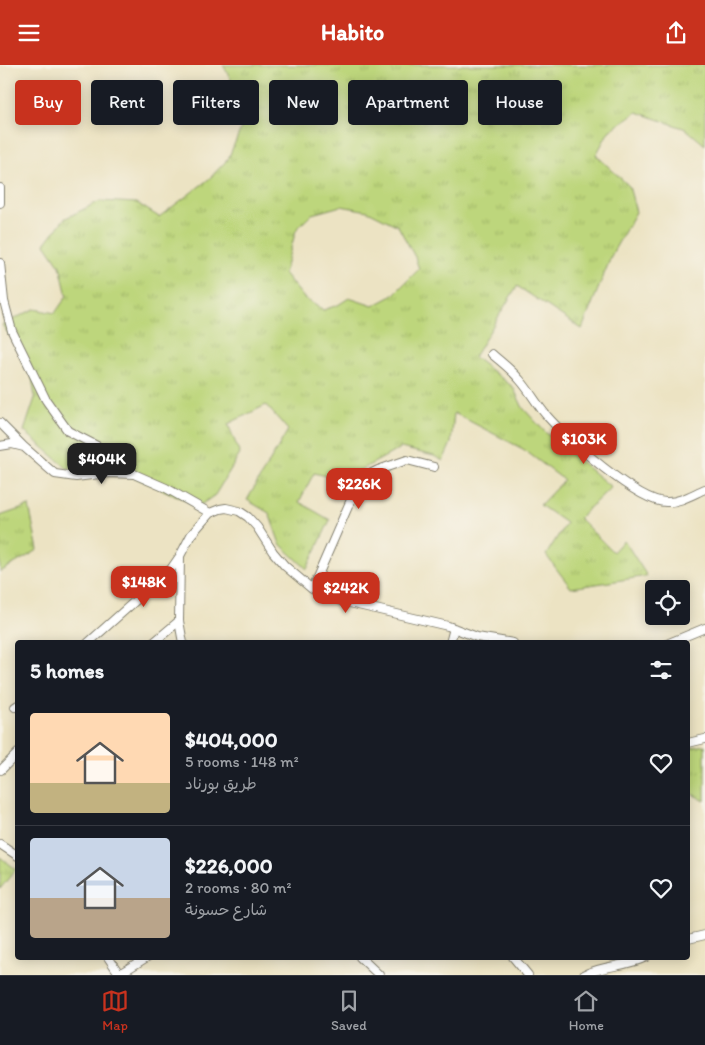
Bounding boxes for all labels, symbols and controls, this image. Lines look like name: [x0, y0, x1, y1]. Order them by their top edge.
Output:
icon: menu: [15, 19, 43, 47]
text: Habito: [321, 19, 384, 46]
icon: share: [662, 19, 690, 47]
chip: Buy: [15, 80, 81, 125]
chip: Rent: [91, 80, 163, 125]
chip: Filters: [173, 80, 259, 125]
chip: New: [269, 80, 338, 125]
chip: Apartment: [348, 80, 468, 125]
chip: House: [478, 80, 562, 125]
pin: $103K: [549, 423, 619, 465]
text: $103K: [562, 429, 606, 448]
pin: $404K: [67, 443, 137, 485]
text: $404K: [78, 449, 126, 468]
pin: $226K: [324, 467, 394, 510]
text: $226K: [337, 474, 381, 493]
pin: $148K: [109, 565, 179, 608]
pin: $242K: [311, 571, 381, 614]
text: $148K: [122, 572, 166, 591]
text: $242K: [324, 578, 368, 597]
map controls: [645, 580, 690, 625]
button: locate: [645, 580, 690, 625]
icon: filters: [647, 656, 675, 684]
text: 5 homes: [30, 658, 104, 683]
text: $404,000: [185, 727, 278, 752]
icon: home: [70, 733, 130, 793]
icon: heart: [647, 749, 675, 777]
text: 5 rooms · 148 m²: [185, 752, 299, 771]
text: طريق بورناد: [185, 774, 257, 793]
text: $226,000: [185, 853, 273, 878]
icon: home: [70, 858, 130, 918]
icon: heart: [647, 874, 675, 902]
text: 2 rooms · 80 m²: [185, 878, 291, 897]
text: شارع حسونة: [185, 900, 267, 919]
tab: Map: [101, 987, 129, 1034]
tab: Saved: [331, 987, 367, 1034]
tab: Home: [569, 987, 604, 1034]

